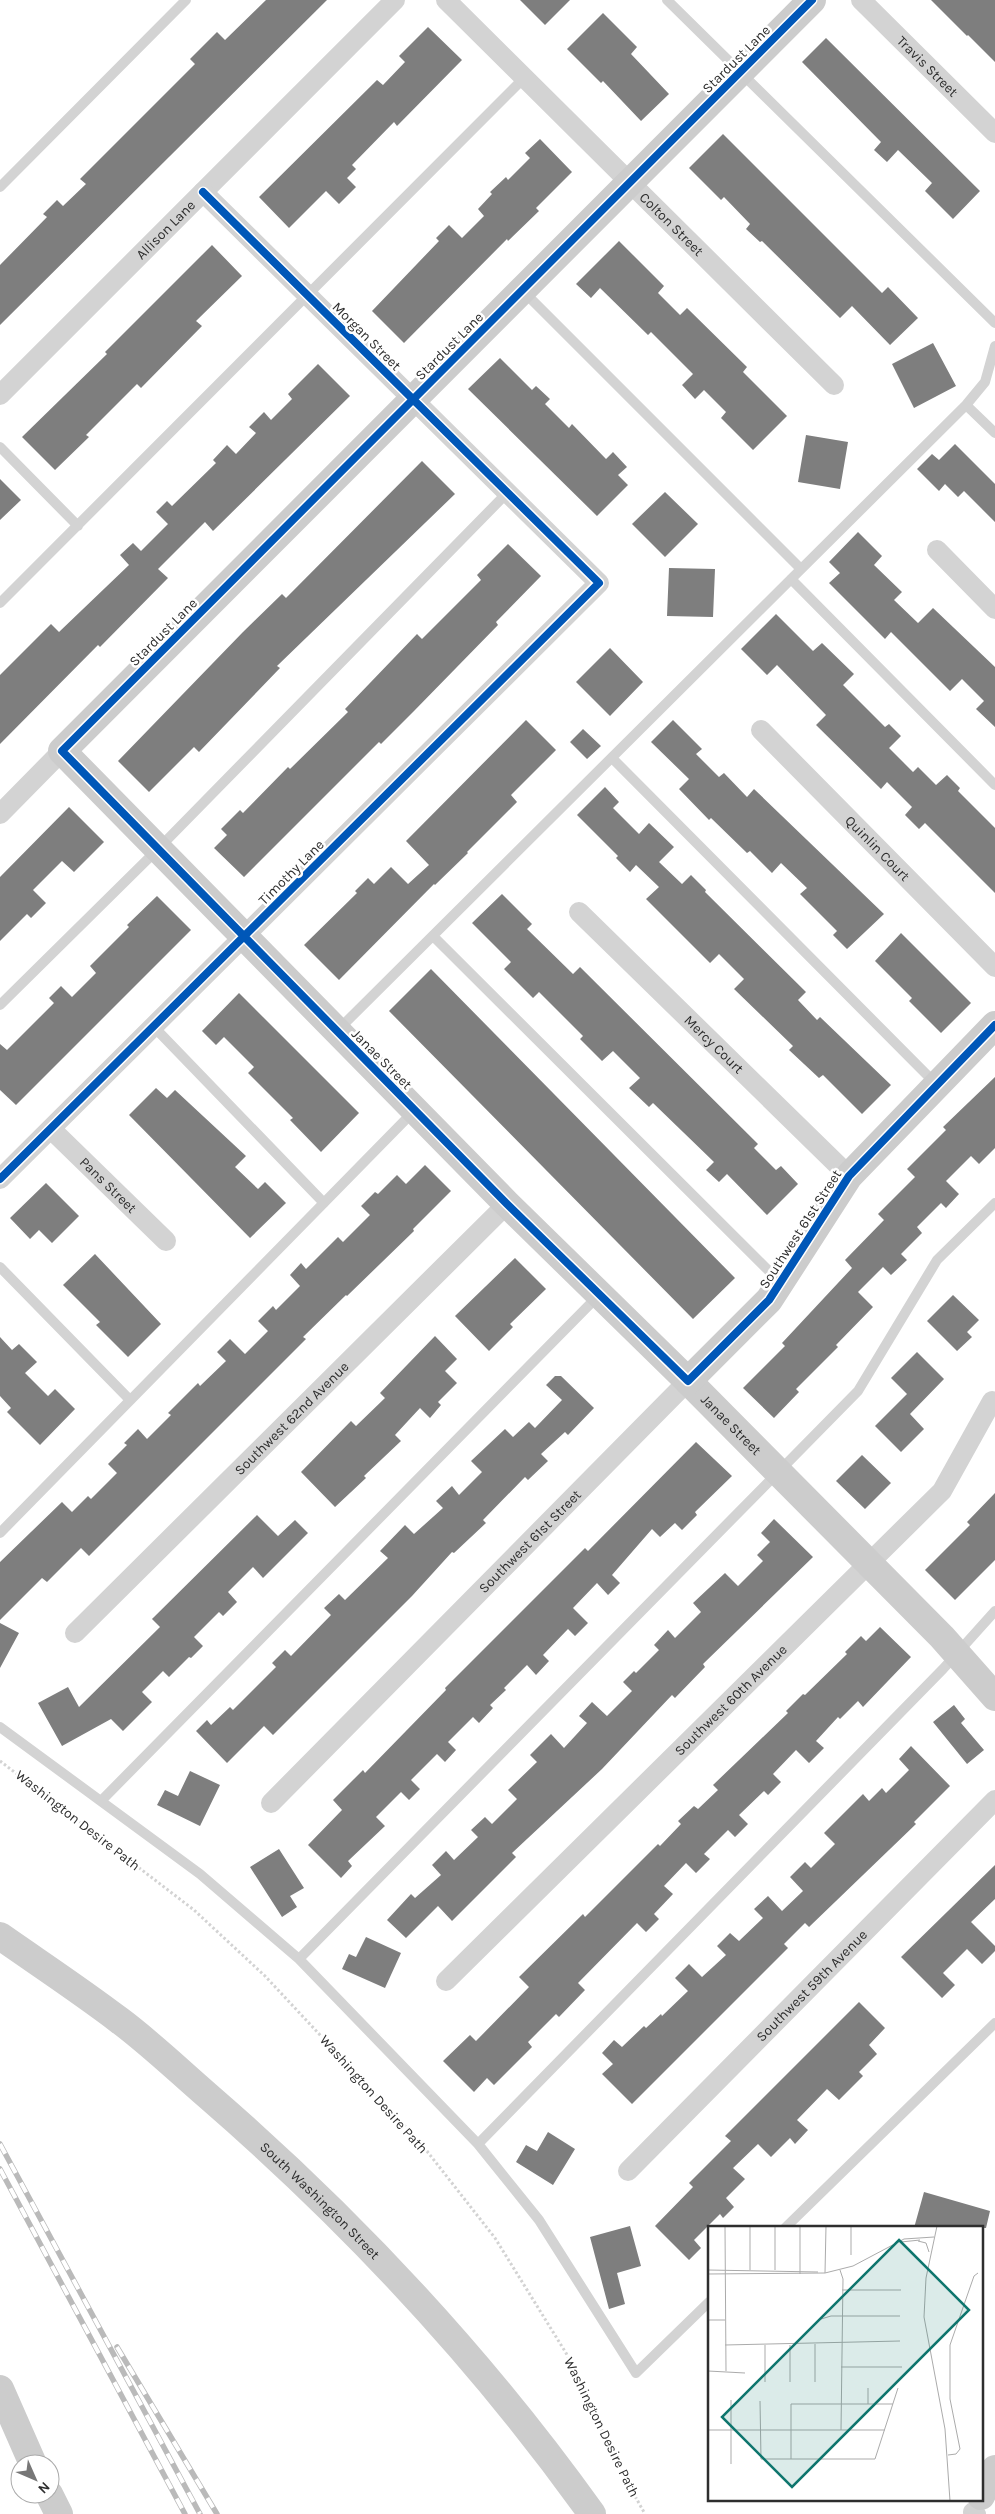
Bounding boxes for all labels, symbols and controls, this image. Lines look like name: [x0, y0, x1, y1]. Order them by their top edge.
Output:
street label: Stardust Lane: [699, 22, 774, 97]
street label: Travis Street: [893, 33, 961, 100]
street label: Colton Street: [636, 189, 707, 260]
street label: Allison Lane: [133, 197, 199, 263]
street label: Morgan Street: [329, 298, 405, 374]
street label: Stardust Lane: [412, 309, 487, 384]
street label: Stardust Lane: [126, 595, 201, 670]
street label: Quinlin Court: [841, 812, 913, 885]
street label: Timothy Lane: [255, 836, 328, 909]
street label: Mercy Court: [681, 1012, 747, 1077]
street label: Janae Street: [348, 1026, 415, 1093]
street label: Pans Street: [76, 1154, 140, 1217]
street label: Southwest 61st Street: [756, 1167, 845, 1292]
street label: Southwest 62nd Avenue: [231, 1358, 352, 1479]
street label: Janae Street: [697, 1391, 765, 1459]
street label: Southwest 61st Street: [475, 1486, 585, 1597]
street label: Southwest 60th Avenue: [671, 1641, 791, 1759]
street label: Washington Desire Path: [12, 1766, 143, 1874]
street label: Southwest 59th Avenue: [753, 1926, 871, 2045]
street label: Washington Desire Path: [316, 2032, 431, 2157]
street label: South Washington Street: [256, 2139, 383, 2263]
inset map: [708, 2226, 982, 2502]
street label: Washington Desire Path: [560, 2355, 643, 2500]
north arrow: [10, 2454, 60, 2504]
text: N: [34, 2478, 53, 2497]

